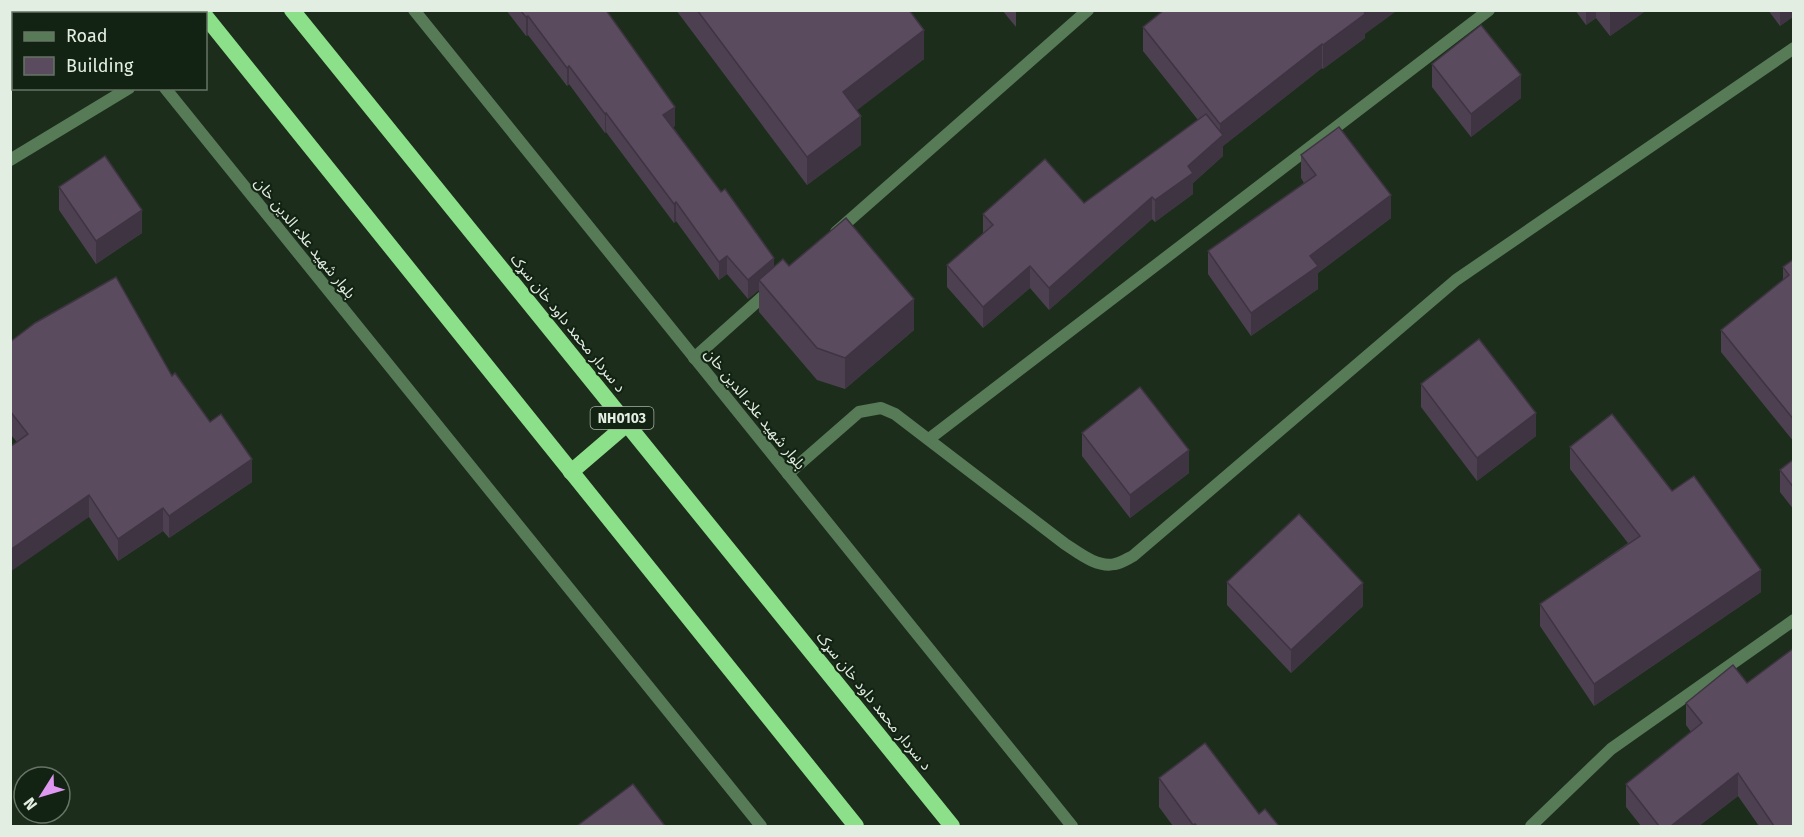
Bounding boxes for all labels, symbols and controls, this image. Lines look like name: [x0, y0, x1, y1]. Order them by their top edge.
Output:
legend: [12, 12, 207, 90]
text: Road: [66, 25, 108, 47]
text: Building: [66, 55, 134, 77]
street label: بلوار شهید علاء الدین خان: [251, 174, 359, 302]
street label: د سردار محمد داود خان سړک: [507, 250, 629, 396]
street label: بلوار شهید علاء الدین خان: [701, 345, 809, 473]
road number: NH0103: [590, 407, 654, 429]
street label: د سردار محمد داود خان سړک: [813, 628, 935, 774]
north arrow: [12, 765, 72, 825]
text: N: [20, 794, 41, 814]

